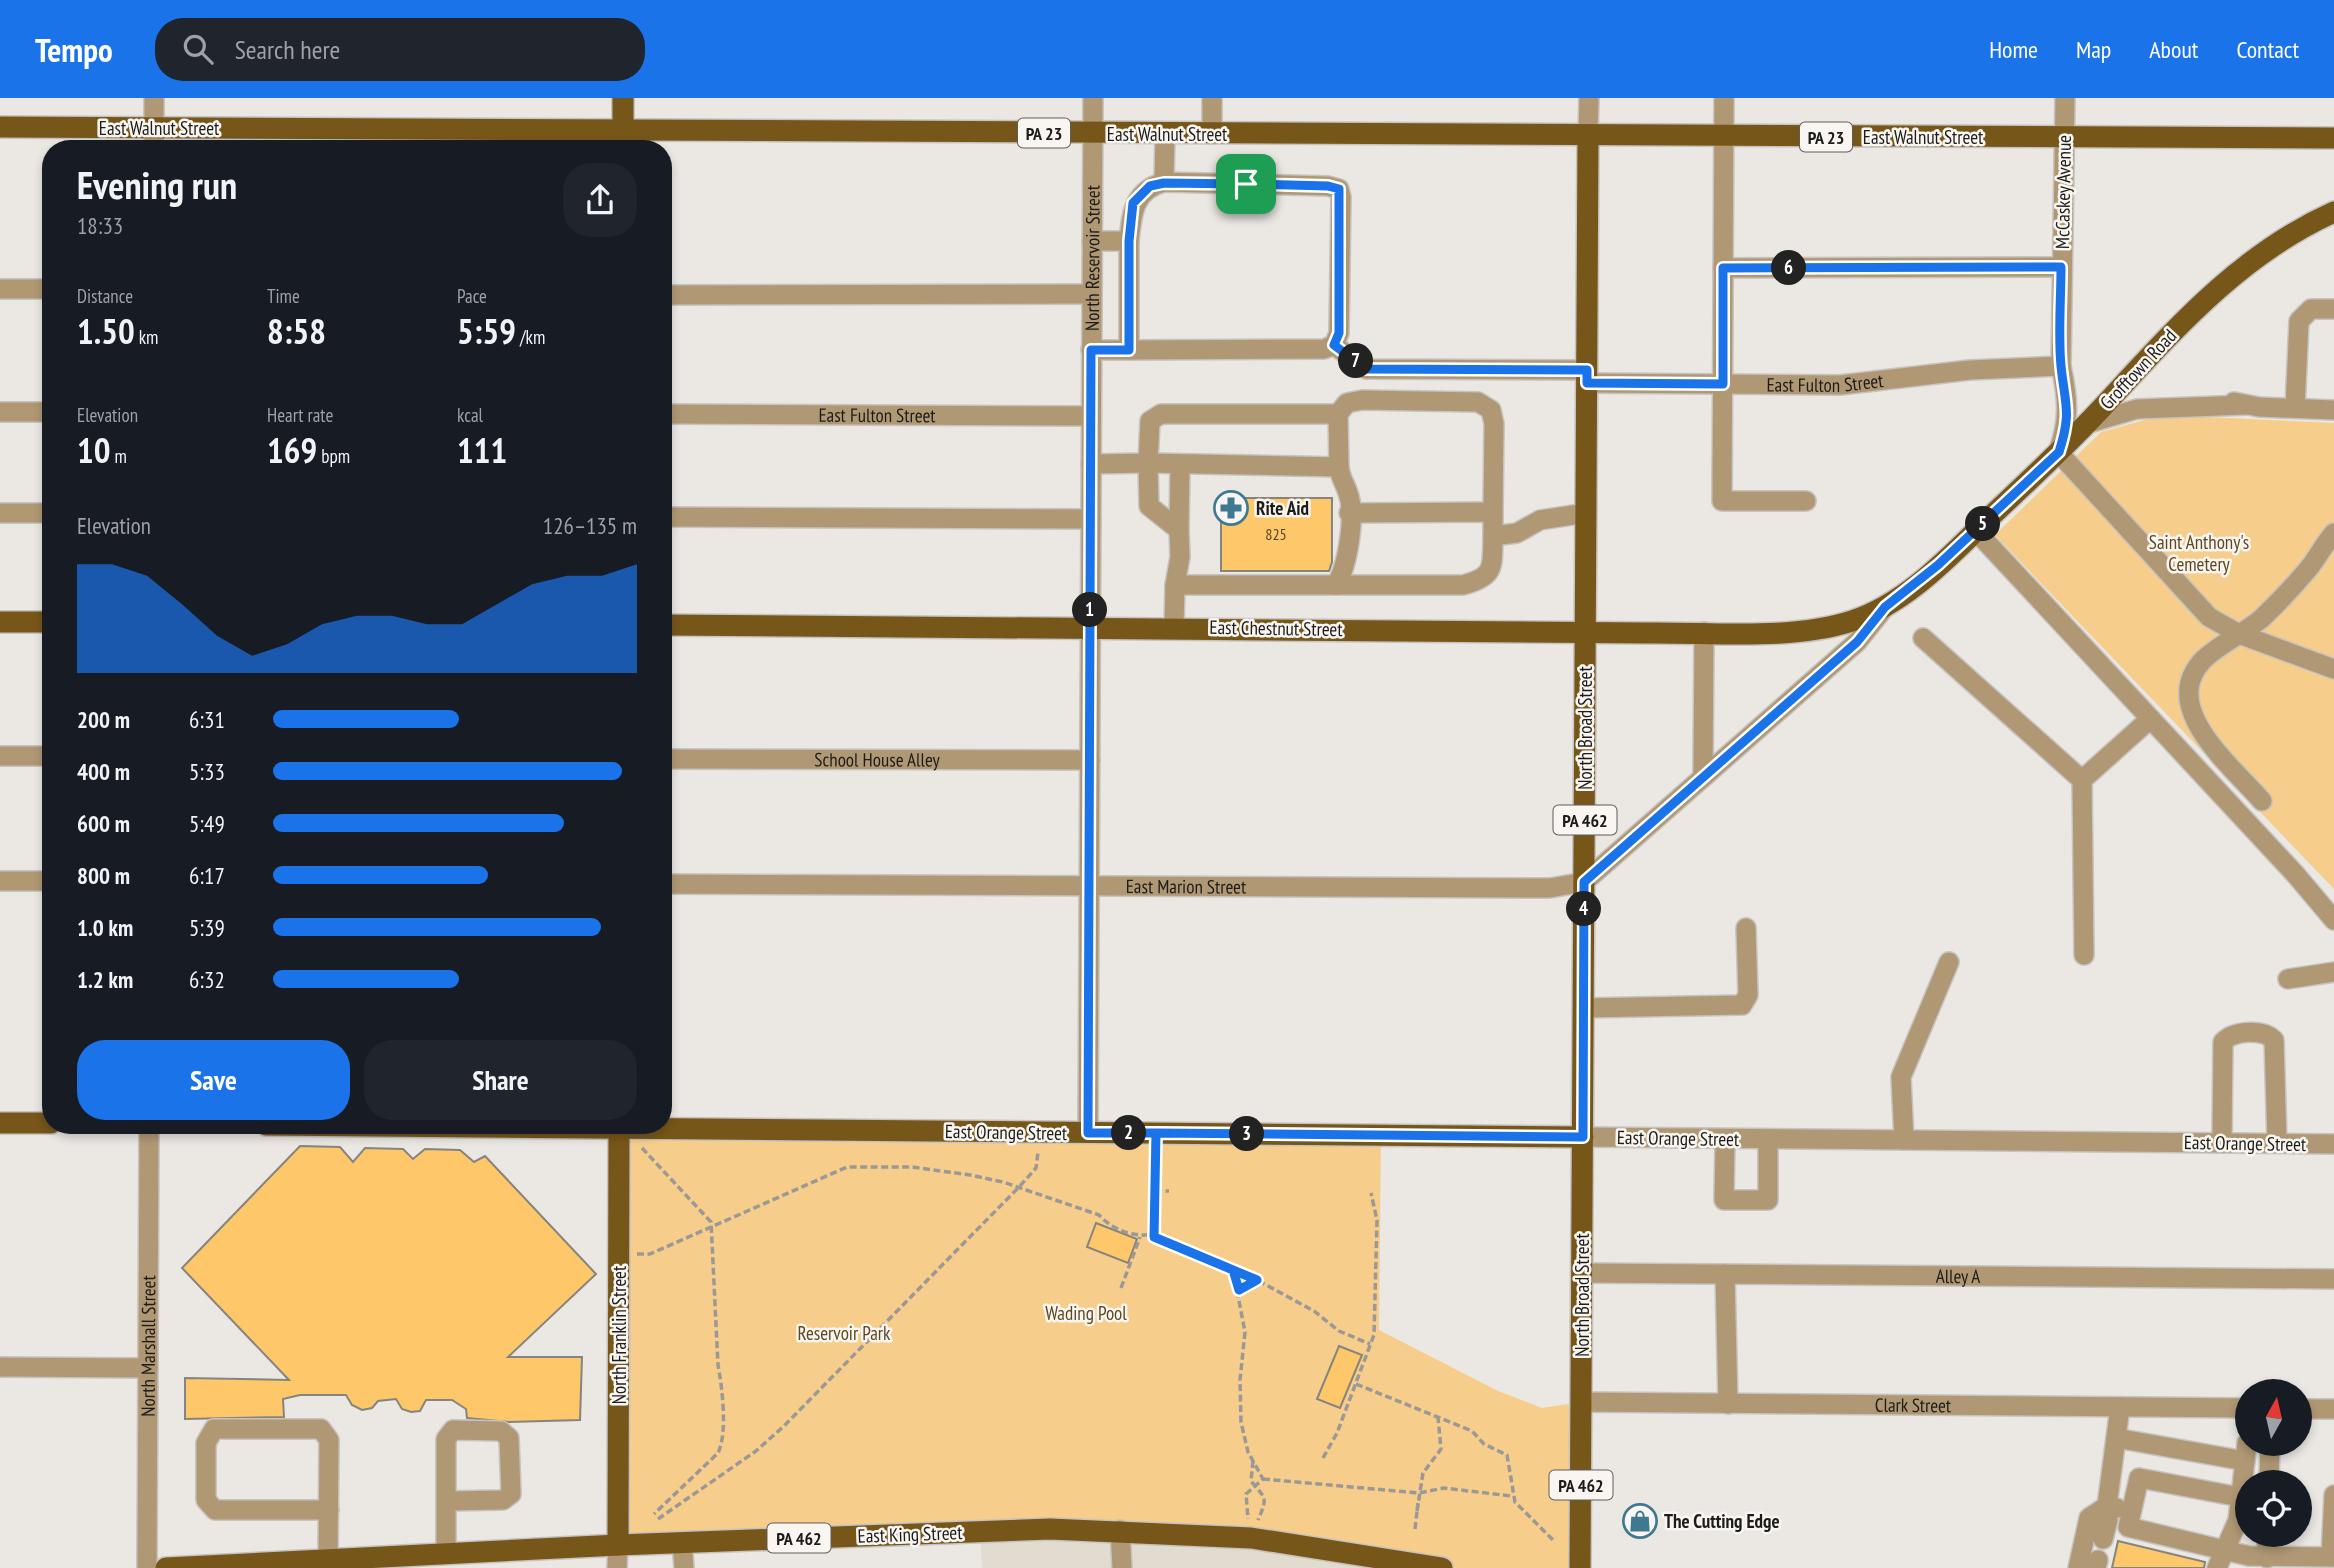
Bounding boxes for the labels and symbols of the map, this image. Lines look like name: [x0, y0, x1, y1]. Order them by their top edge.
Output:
street label: East Walnut Street: [99, 116, 220, 140]
road number: PA 23: [1018, 118, 1070, 148]
street label: East Walnut Street: [1107, 122, 1228, 146]
road number: PA 23: [1800, 122, 1852, 152]
street label: East Walnut Street: [1863, 125, 1984, 149]
street label: McCaskey Avenue: [2050, 135, 2076, 249]
pin: [1216, 154, 1276, 214]
street label: North Reservoir Street: [1080, 184, 1105, 331]
pin: 6: [1772, 250, 1806, 286]
street label: Grofftown Road: [2095, 324, 2181, 414]
pin: 7: [1338, 344, 1374, 378]
street label: East Fulton Street: [1766, 368, 1885, 397]
street label: East Fulton Street: [818, 403, 936, 427]
pharmacy icon: Rite Aid: [1212, 489, 1250, 527]
place label: Rite Aid: [1256, 496, 1309, 520]
pin: 5: [1966, 506, 2000, 542]
house number: 825: [1265, 524, 1287, 544]
park label: Saint Anthony's Cemetery: [2149, 530, 2249, 576]
pin: 1: [1072, 592, 1108, 628]
street label: East Chestnut Street: [1209, 615, 1344, 641]
street label: North Broad Street: [1573, 666, 1597, 790]
street label: School House Alley: [814, 747, 940, 772]
road number: PA 462: [1554, 806, 1616, 834]
street label: East Marion Street: [1126, 874, 1247, 899]
pin: 4: [1566, 892, 1602, 926]
pin: 2: [1112, 1116, 1146, 1150]
pin: 3: [1230, 1116, 1264, 1152]
street label: East Orange Street: [945, 1119, 1068, 1145]
street label: East Orange Street: [1617, 1125, 1740, 1151]
street label: East Orange Street: [2184, 1130, 2307, 1156]
street label: North Broad Street: [1570, 1233, 1594, 1357]
street label: Alley A: [1936, 1264, 1980, 1288]
street label: North Franklin Street: [607, 1265, 631, 1404]
street label: North Marshall Street: [136, 1274, 160, 1417]
park label: Wading Pool: [1045, 1301, 1127, 1325]
park label: Reservoir Park: [798, 1321, 891, 1345]
north arrow: [2235, 1379, 2312, 1456]
street label: Clark Street: [1875, 1393, 1952, 1417]
road number: PA 462: [1550, 1470, 1612, 1500]
shop icon: The Cutting Edge: [1621, 1502, 1659, 1540]
place label: The Cutting Edge: [1664, 1509, 1780, 1533]
street label: East King Street: [857, 1520, 964, 1548]
road number: PA 462: [768, 1524, 830, 1553]

